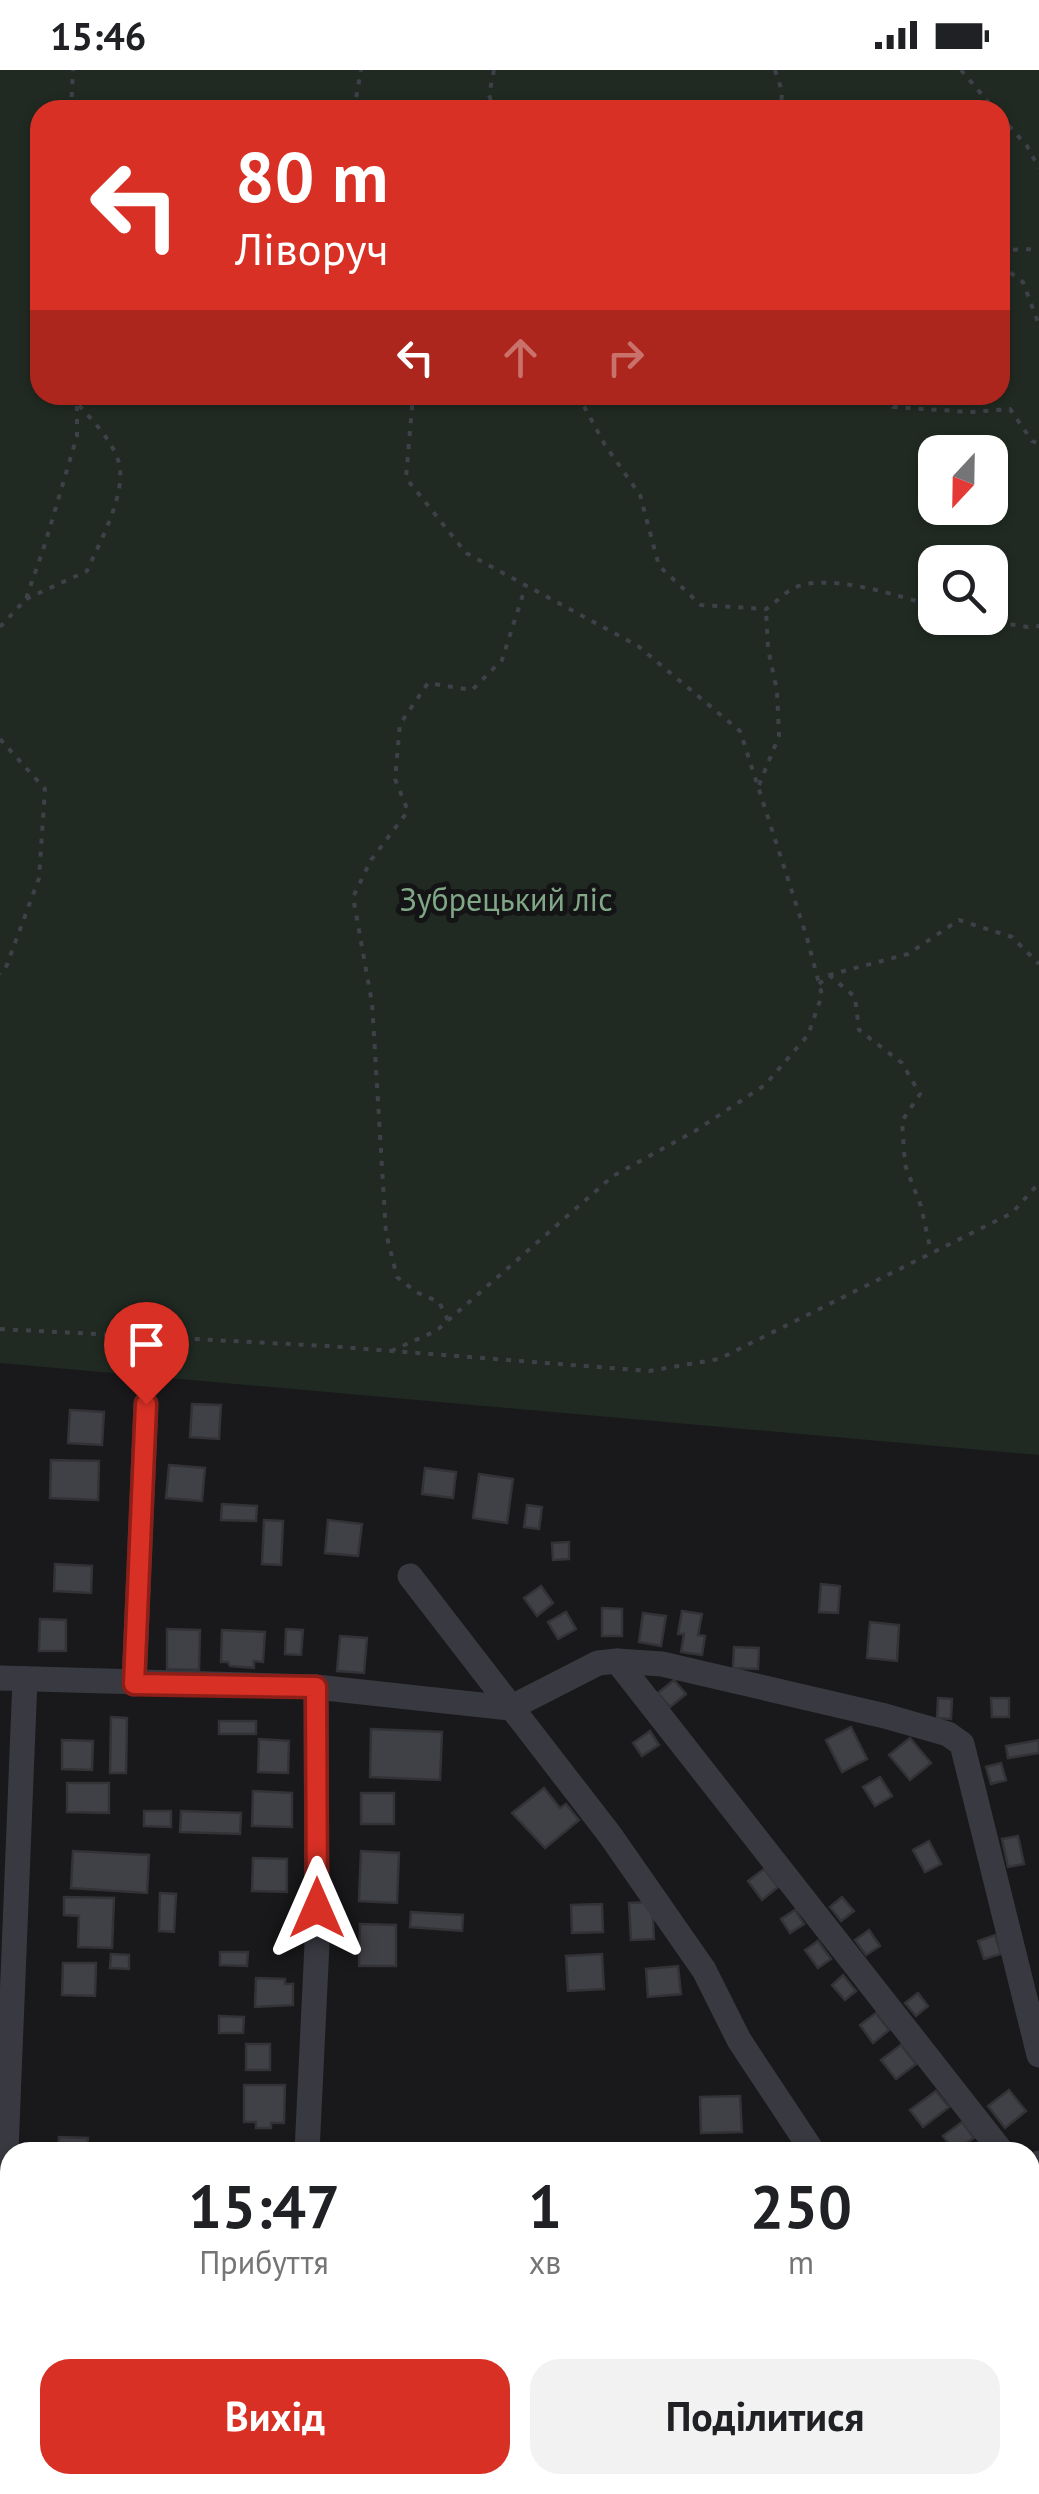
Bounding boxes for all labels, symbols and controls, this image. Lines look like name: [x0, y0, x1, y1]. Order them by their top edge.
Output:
text: 15:46: [50, 11, 146, 60]
text: 80 m: [235, 131, 388, 221]
icon: left: [70, 140, 200, 270]
text: Ліворуч: [235, 219, 389, 277]
icon: left: [388, 330, 443, 385]
icon: ahead: [493, 330, 548, 385]
icon: right: [598, 330, 653, 385]
north arrow: [918, 435, 1008, 525]
map controls: [918, 435, 1008, 635]
button: search: [918, 545, 1008, 635]
park label: Зубрецький ліс: [399, 878, 613, 920]
pin: [104, 1302, 189, 1405]
icon: arrive: [119, 1317, 174, 1372]
position arrow: [265, 1856, 369, 1960]
text: 15:47: [188, 2167, 340, 2245]
text: 1: [528, 2167, 562, 2245]
text: 250: [750, 2167, 852, 2245]
text: Прибуття: [199, 2241, 329, 2283]
text: хв: [529, 2241, 561, 2283]
text: m: [788, 2241, 814, 2283]
button: Вихід: [40, 2359, 510, 2474]
button: Поділитися: [530, 2359, 1000, 2474]

